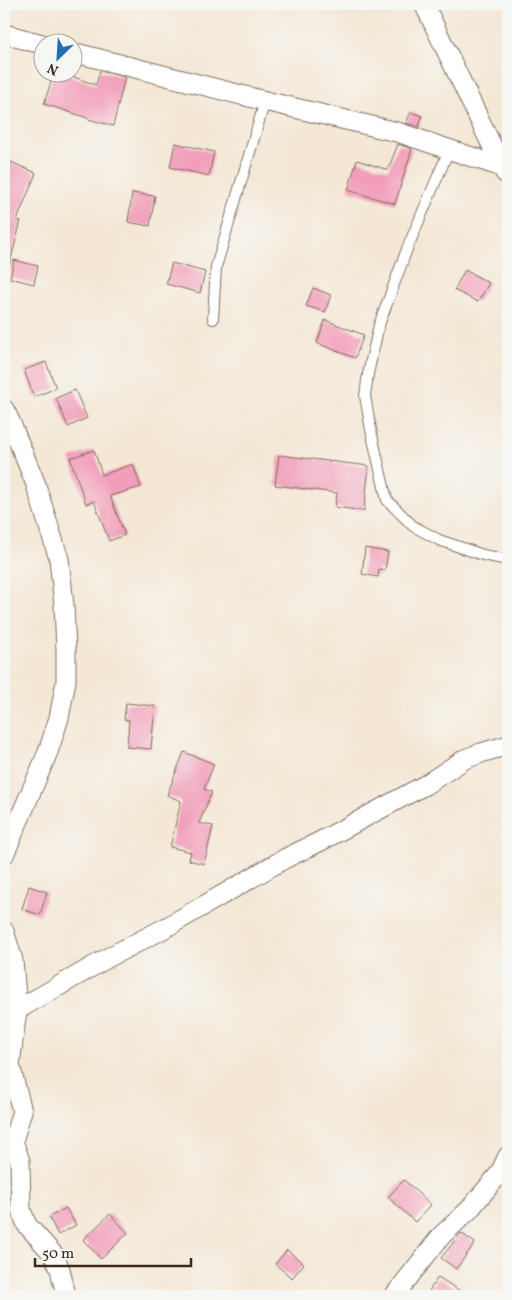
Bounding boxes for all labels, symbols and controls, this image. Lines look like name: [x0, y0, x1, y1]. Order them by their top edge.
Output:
north arrow: [32, 32, 82, 82]
text: N: [45, 58, 62, 79]
scale bar: [35, 1235, 191, 1267]
text: 50 m: [42, 1244, 74, 1265]

